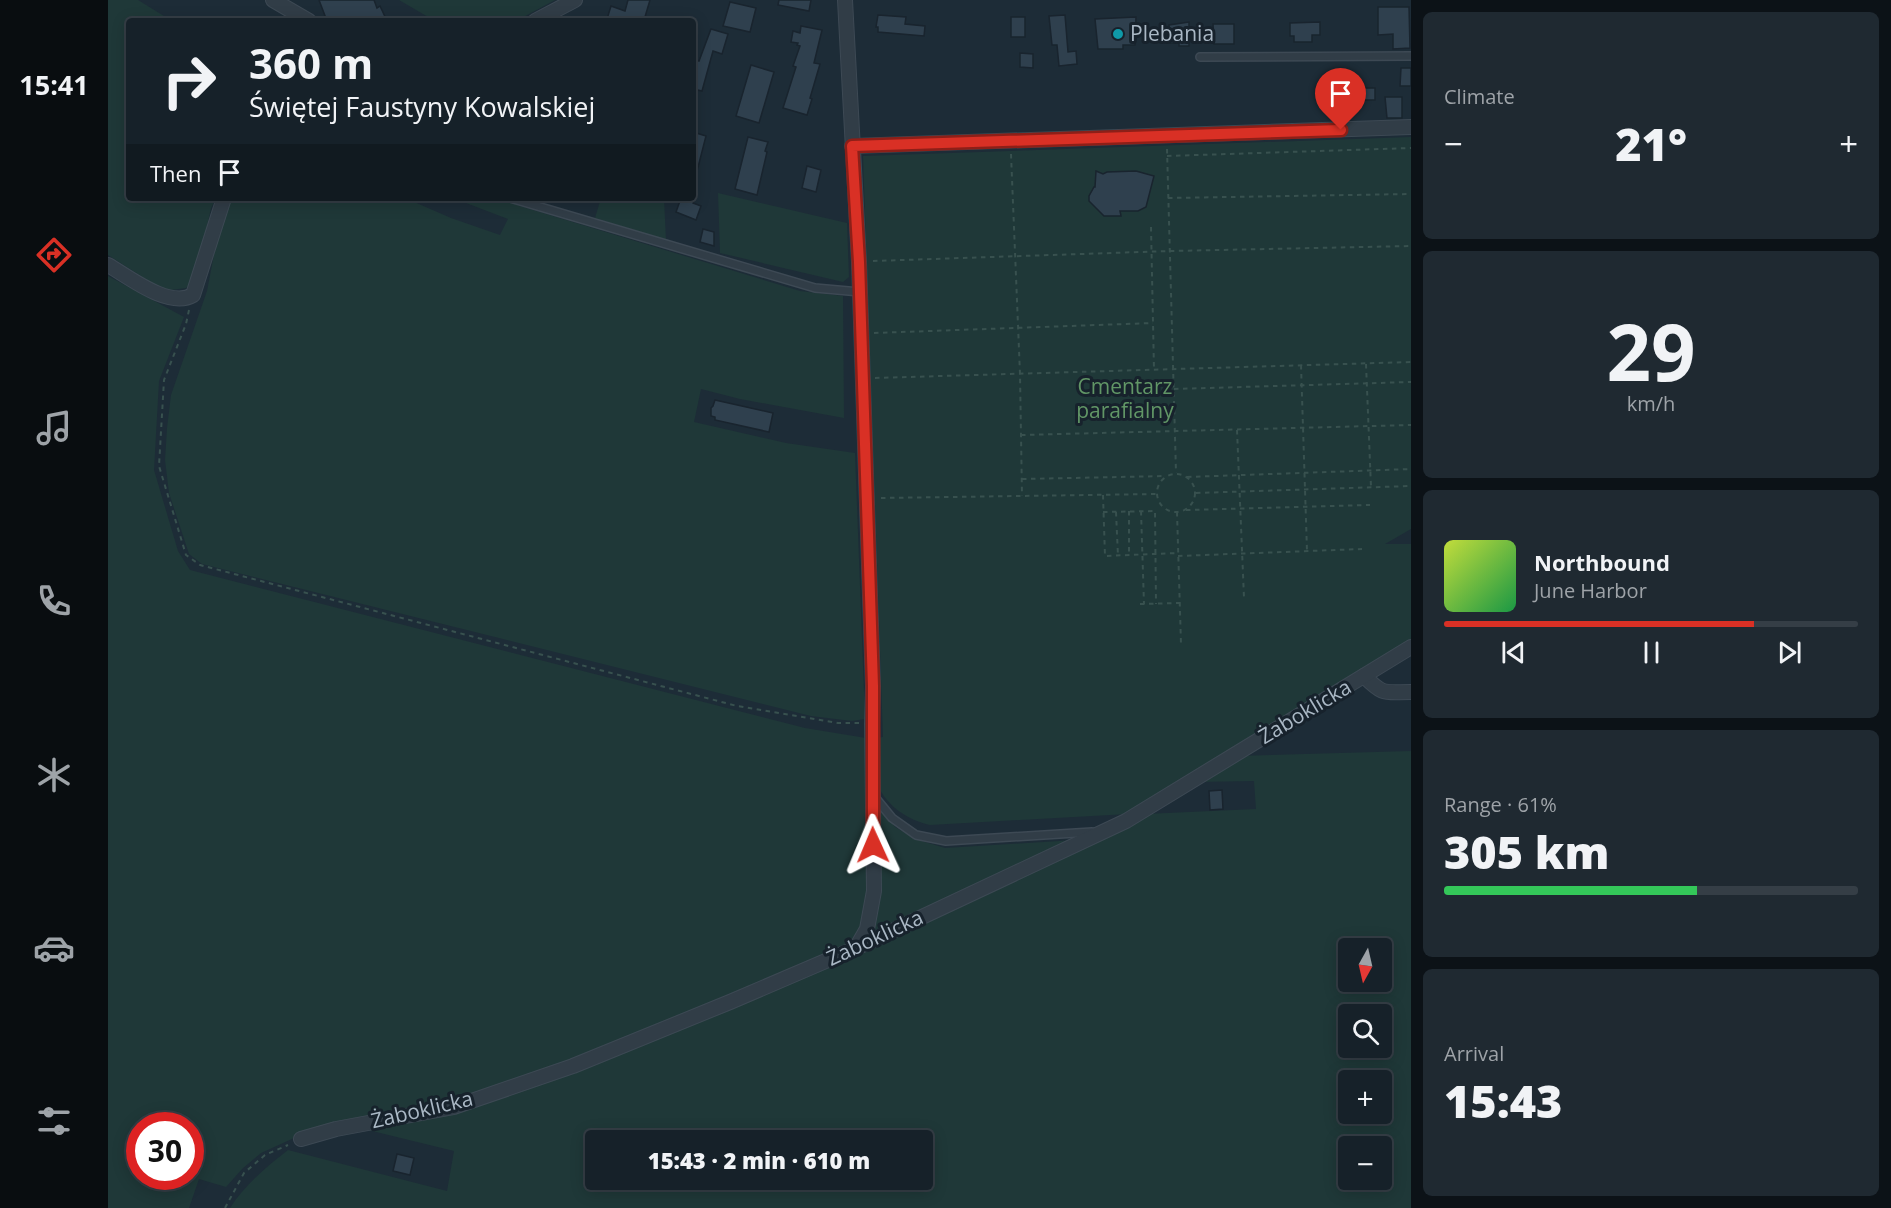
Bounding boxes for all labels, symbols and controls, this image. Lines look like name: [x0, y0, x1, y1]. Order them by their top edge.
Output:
place label: Plebania: [1130, 19, 1214, 47]
marker: Plebania: [1111, 27, 1125, 41]
text: 360 m: [249, 34, 373, 91]
icon: right: [150, 42, 228, 120]
text: 15:41: [19, 66, 89, 103]
pin: [1315, 68, 1366, 130]
icon: arrive: [1324, 77, 1357, 110]
text: Climate: [1444, 83, 1515, 110]
text: Świętej Faustyny Kowalskiej: [249, 88, 595, 125]
text: 21°: [1615, 113, 1687, 174]
text: −: [1444, 121, 1463, 166]
text: +: [1839, 121, 1858, 166]
icon: arrive: [213, 156, 246, 189]
text: Then: [150, 158, 201, 188]
icon: directions: [33, 234, 75, 276]
text: 29: [1606, 298, 1696, 404]
park label: Cmentarz parafialny: [1076, 372, 1174, 424]
text: km/h: [1627, 390, 1675, 417]
icon: music: [33, 407, 75, 449]
text: Northbound: [1534, 547, 1670, 577]
text: June Harbor: [1534, 577, 1647, 604]
icon: phone: [33, 580, 75, 622]
icon: previous: [1497, 636, 1530, 669]
icon: pause: [1635, 636, 1668, 669]
icon: next: [1773, 636, 1806, 669]
street label: Żaboklicka: [1253, 672, 1356, 750]
icon: climate: [33, 754, 75, 796]
text: Range · 61%: [1444, 791, 1557, 818]
position arrow: [841, 813, 905, 877]
text: 305 km: [1444, 821, 1609, 882]
street label: Żaboklicka: [822, 903, 927, 972]
icon: car: [33, 927, 75, 969]
north arrow: [1338, 938, 1392, 992]
map controls: [1338, 938, 1392, 1190]
button: search: [1338, 1004, 1392, 1058]
text: Arrival: [1444, 1040, 1504, 1067]
button: +: [1338, 1070, 1392, 1124]
text: 15:43: [1444, 1070, 1562, 1131]
street label: Żaboklicka: [368, 1084, 475, 1134]
icon: filters: [33, 1100, 75, 1142]
speed limit sign: 30: [126, 1112, 204, 1190]
button: −: [1338, 1136, 1392, 1190]
text: 15:43 · 2 min · 610 m: [648, 1145, 870, 1175]

